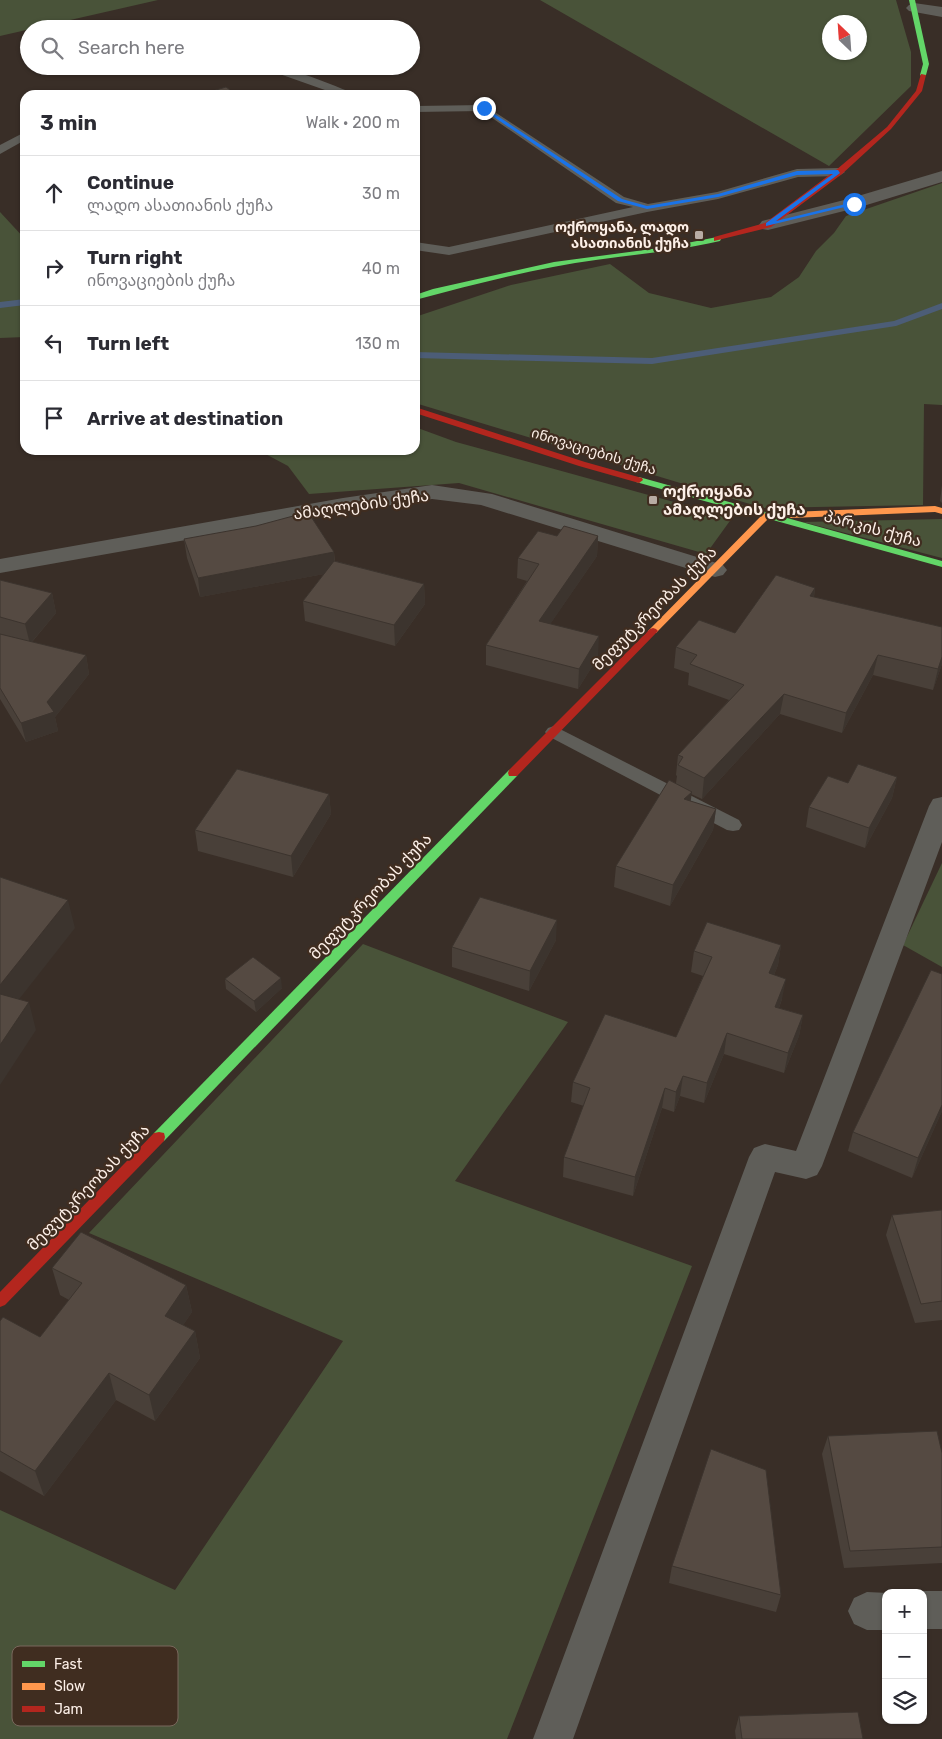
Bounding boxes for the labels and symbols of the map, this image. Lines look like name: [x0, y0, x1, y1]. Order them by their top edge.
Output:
north arrow: [822, 15, 867, 60]
route end: [473, 97, 496, 120]
route start: [843, 193, 866, 216]
place label: ოქროყანა, ლადო ასათიანის ქუჩა: [555, 219, 689, 252]
marker: ოქროყანა, ლადო ასათიანის ქუჩა: [693, 229, 705, 241]
street label: ინოვაციების ქუჩა: [529, 424, 658, 479]
place label: ოქროყანა ამაღლების ქუჩა: [663, 482, 806, 520]
street label: ამაღლების ქუჩა: [292, 486, 430, 524]
marker: ოქროყანა ამაღლების ქუჩა: [647, 494, 659, 506]
street label: პარკის ქუჩა: [822, 506, 924, 551]
street label: მეფუტკრეობას ქუჩა: [588, 542, 720, 674]
street label: მეფუტკრეობას ქუჩა: [305, 829, 436, 963]
street label: მეფუტკრეობას ქუჩა: [23, 1120, 154, 1254]
legend: [12, 1646, 178, 1726]
text: Fast: [54, 1656, 83, 1673]
text: Slow: [54, 1678, 85, 1695]
text: Jam: [54, 1701, 83, 1718]

